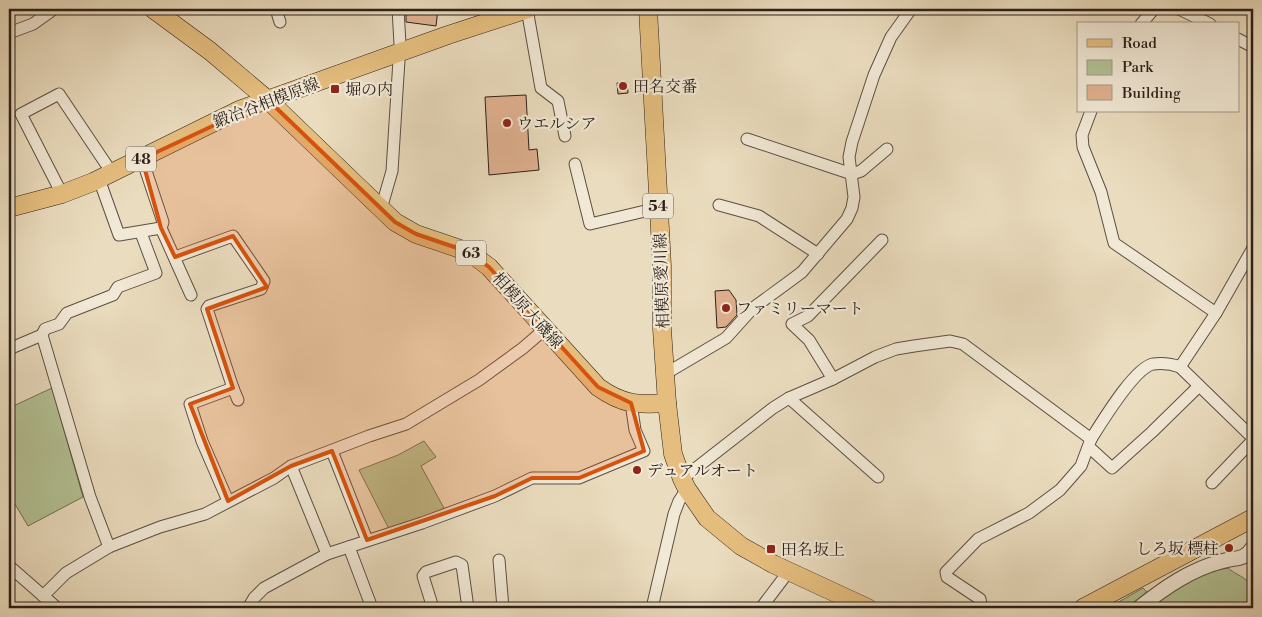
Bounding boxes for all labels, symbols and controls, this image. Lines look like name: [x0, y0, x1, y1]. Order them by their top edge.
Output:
legend: [1077, 22, 1240, 112]
text: Road: [1122, 34, 1157, 53]
text: Park: [1122, 58, 1154, 77]
street label: 鍛冶谷相模原線: [210, 74, 322, 132]
place label: 田名交番: [633, 77, 697, 97]
place label: 堀の内: [345, 80, 393, 100]
marker: 田名交番: [617, 80, 629, 92]
marker: 堀の内: [329, 83, 341, 95]
text: Building: [1121, 84, 1181, 103]
place label: ウエルシア: [517, 114, 597, 134]
marker: ウエルシア: [501, 117, 513, 129]
road number: 48: [126, 146, 156, 172]
road number: 54: [643, 194, 673, 218]
street label: 相模原愛川線: [650, 233, 674, 329]
road number: 63: [456, 240, 486, 266]
street label: 相模原大磯線: [488, 268, 567, 353]
place label: ファミリーマート: [736, 299, 864, 319]
marker: ファミリーマート: [720, 302, 732, 314]
place label: デュアルオート: [647, 461, 758, 481]
marker: デュアルオート: [631, 464, 643, 476]
place label: しろ坂 標柱: [1136, 539, 1219, 559]
place label: 田名坂上: [781, 540, 845, 560]
marker: しろ坂 標柱: [1223, 542, 1235, 554]
marker: 田名坂上: [765, 543, 777, 555]

